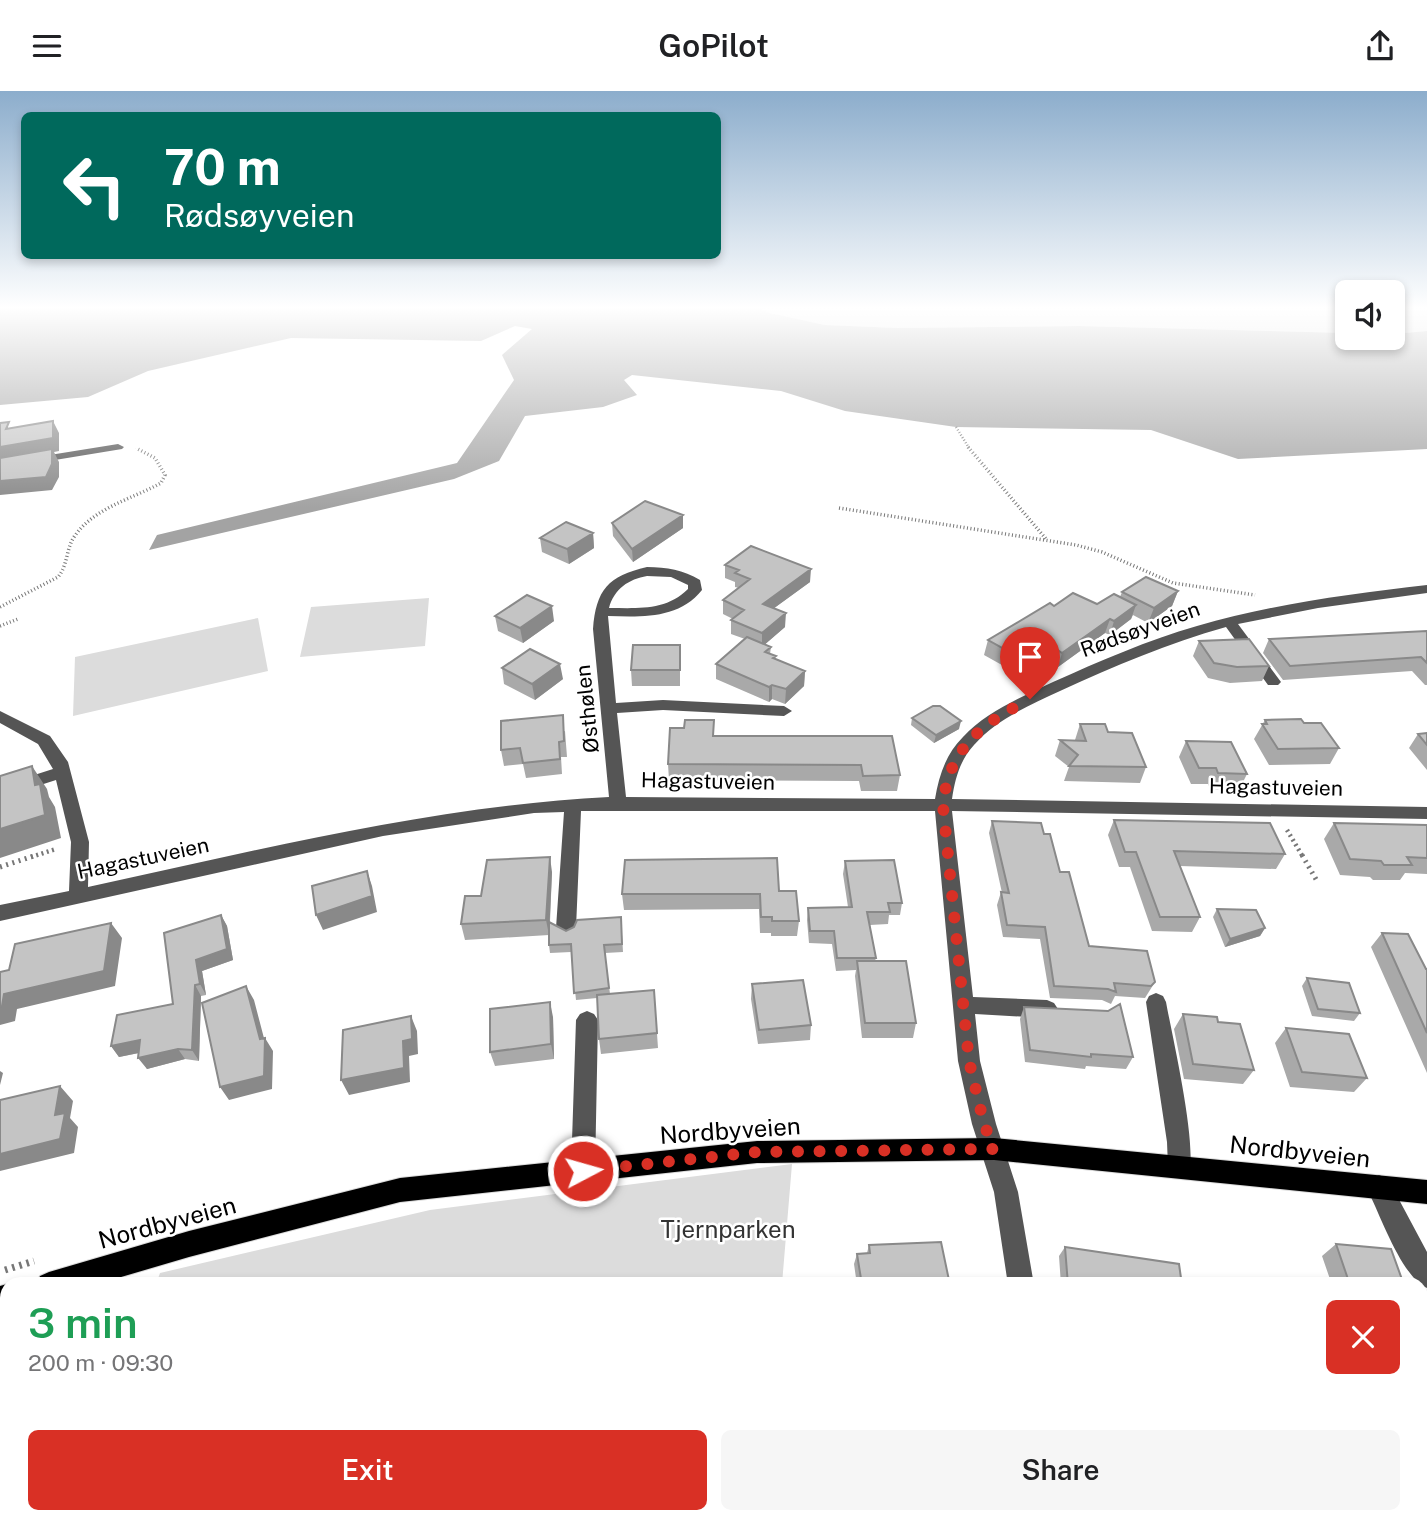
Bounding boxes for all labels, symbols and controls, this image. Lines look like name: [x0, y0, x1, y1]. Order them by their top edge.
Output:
icon: menu: [28, 27, 66, 65]
text: GoPilot: [658, 27, 769, 64]
icon: share: [1361, 27, 1399, 65]
text: 70 m: [164, 138, 281, 196]
icon: left: [49, 140, 140, 231]
text: Rødsøyveien: [164, 197, 354, 234]
map controls: [1335, 280, 1405, 350]
button: sound: [1335, 280, 1405, 350]
street label: Rødsøyveien: [1077, 596, 1203, 662]
pin: [1000, 627, 1060, 699]
icon: arrive: [1011, 638, 1049, 676]
street label: Østhølen: [570, 664, 604, 754]
street label: Hagastuveien: [641, 767, 775, 795]
street label: Hagastuveien: [1209, 773, 1343, 801]
street label: Hagastuveien: [75, 832, 211, 884]
street label: Nordbyveien: [659, 1111, 801, 1149]
street label: Nordbyveien: [1228, 1130, 1372, 1172]
position arrow: [546, 1134, 620, 1208]
street label: Nordbyveien: [95, 1190, 239, 1254]
park label: Tjernparken: [661, 1215, 796, 1243]
text: 3 min: [28, 1298, 138, 1347]
button: close: [1326, 1300, 1400, 1374]
text: 200 m · 09:30: [28, 1349, 173, 1376]
button: Exit: [28, 1430, 707, 1510]
button: Share: [721, 1430, 1400, 1510]

